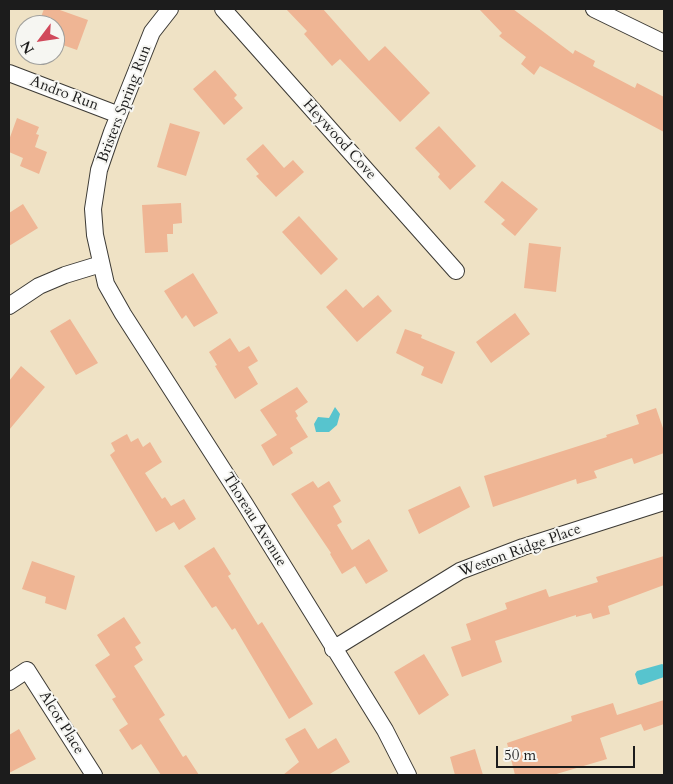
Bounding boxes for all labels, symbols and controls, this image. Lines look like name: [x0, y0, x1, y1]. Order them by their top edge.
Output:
north arrow: [15, 15, 65, 65]
text: N: [16, 37, 39, 58]
street label: Bristers Spring Run: [94, 43, 156, 165]
street label: Andro Run: [27, 73, 101, 115]
street label: Heywood Cove: [298, 96, 380, 184]
street label: Thoreau Avenue: [218, 470, 290, 570]
street label: Weston Ridge Place: [457, 521, 583, 581]
street label: Alcot Place: [35, 688, 87, 758]
scale bar: [498, 736, 637, 768]
text: 50 m: [504, 745, 536, 765]

